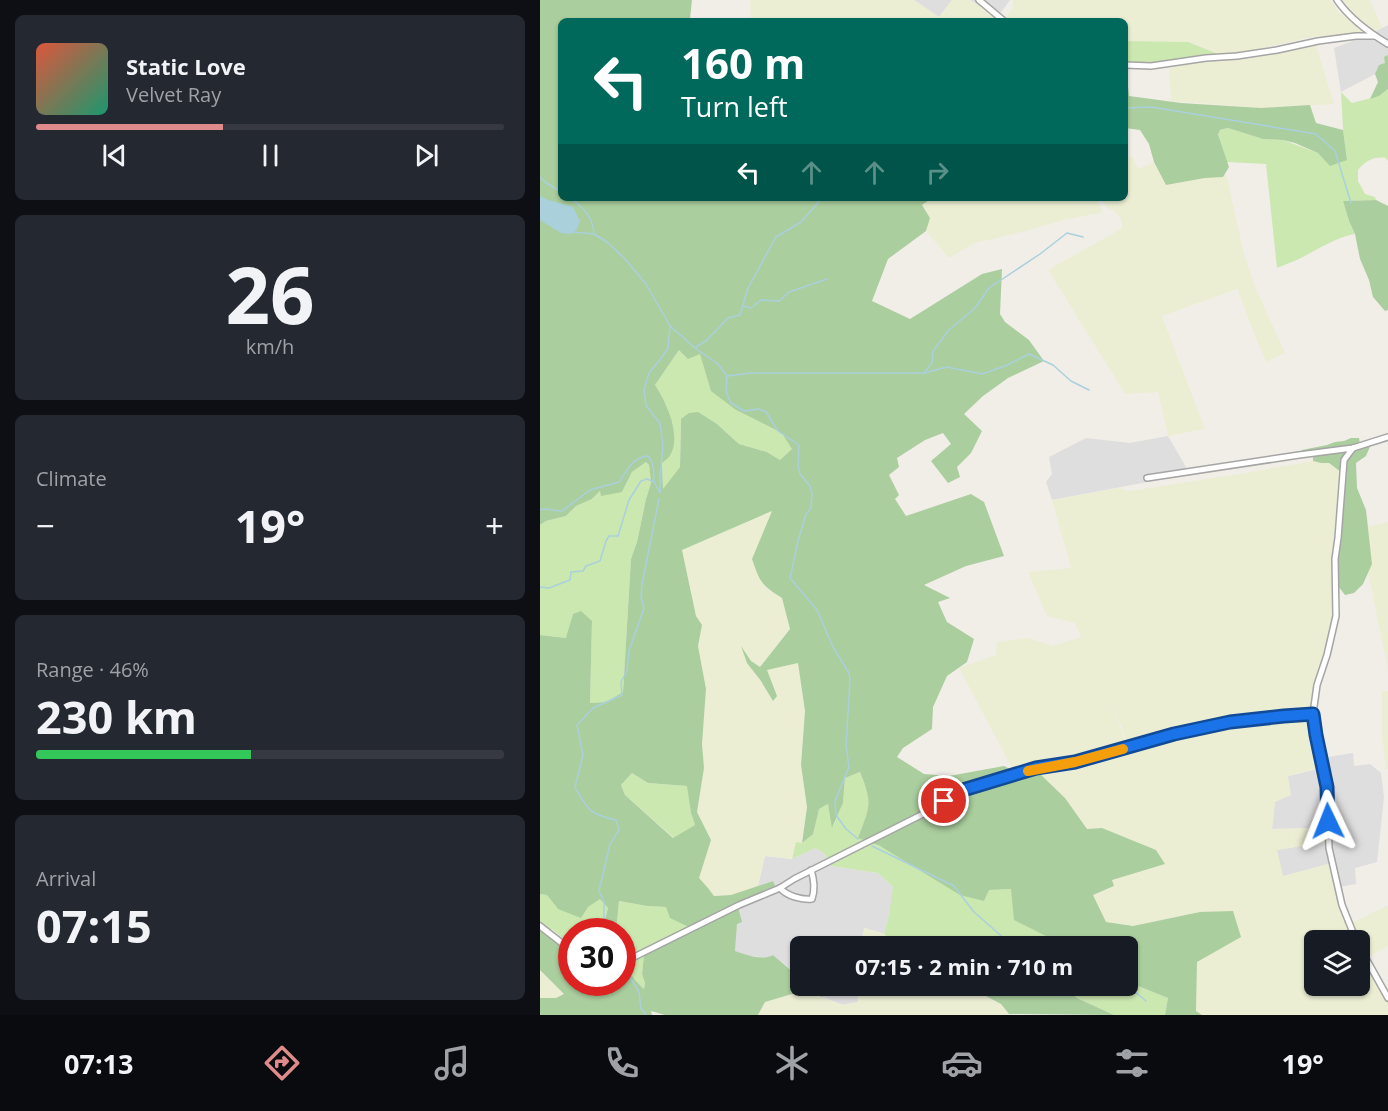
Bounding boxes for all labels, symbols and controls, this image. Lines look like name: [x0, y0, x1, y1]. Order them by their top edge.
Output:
text: 160 m: [681, 34, 805, 91]
icon: left: [582, 42, 660, 120]
text: Static Love: [126, 51, 246, 81]
text: Velvet Ray: [126, 81, 221, 108]
text: Turn left: [681, 88, 788, 125]
icon: previous: [98, 139, 131, 172]
icon: pause: [254, 139, 287, 172]
icon: next: [410, 139, 443, 172]
icon: left: [732, 156, 765, 189]
icon: ahead: [795, 156, 828, 189]
icon: ahead: [858, 156, 891, 189]
icon: right: [921, 156, 954, 189]
text: 26: [225, 241, 315, 347]
text: km/h: [246, 333, 294, 360]
text: Climate: [36, 465, 107, 492]
text: 19°: [235, 495, 305, 556]
text: −: [36, 503, 55, 548]
text: +: [485, 503, 504, 548]
text: Range · 46%: [36, 656, 149, 683]
text: 230 km: [36, 686, 197, 747]
pin: [918, 775, 969, 826]
icon: arrive: [927, 784, 960, 817]
position arrow: [1296, 789, 1360, 853]
text: Arrival: [36, 865, 96, 892]
text: 07:15: [36, 895, 152, 956]
speed limit sign: 30: [558, 918, 636, 996]
map controls: [1304, 930, 1370, 996]
button: layers: [1304, 930, 1370, 996]
text: 07:15 · 2 min · 710 m: [855, 951, 1073, 981]
icon: directions: [261, 1042, 303, 1084]
icon: music: [431, 1042, 473, 1084]
icon: phone: [601, 1042, 643, 1084]
icon: climate: [771, 1042, 813, 1084]
icon: car: [941, 1042, 983, 1084]
icon: filters: [1111, 1042, 1153, 1084]
text: 07:13: [64, 1045, 133, 1082]
text: 19°: [1281, 1045, 1324, 1082]

